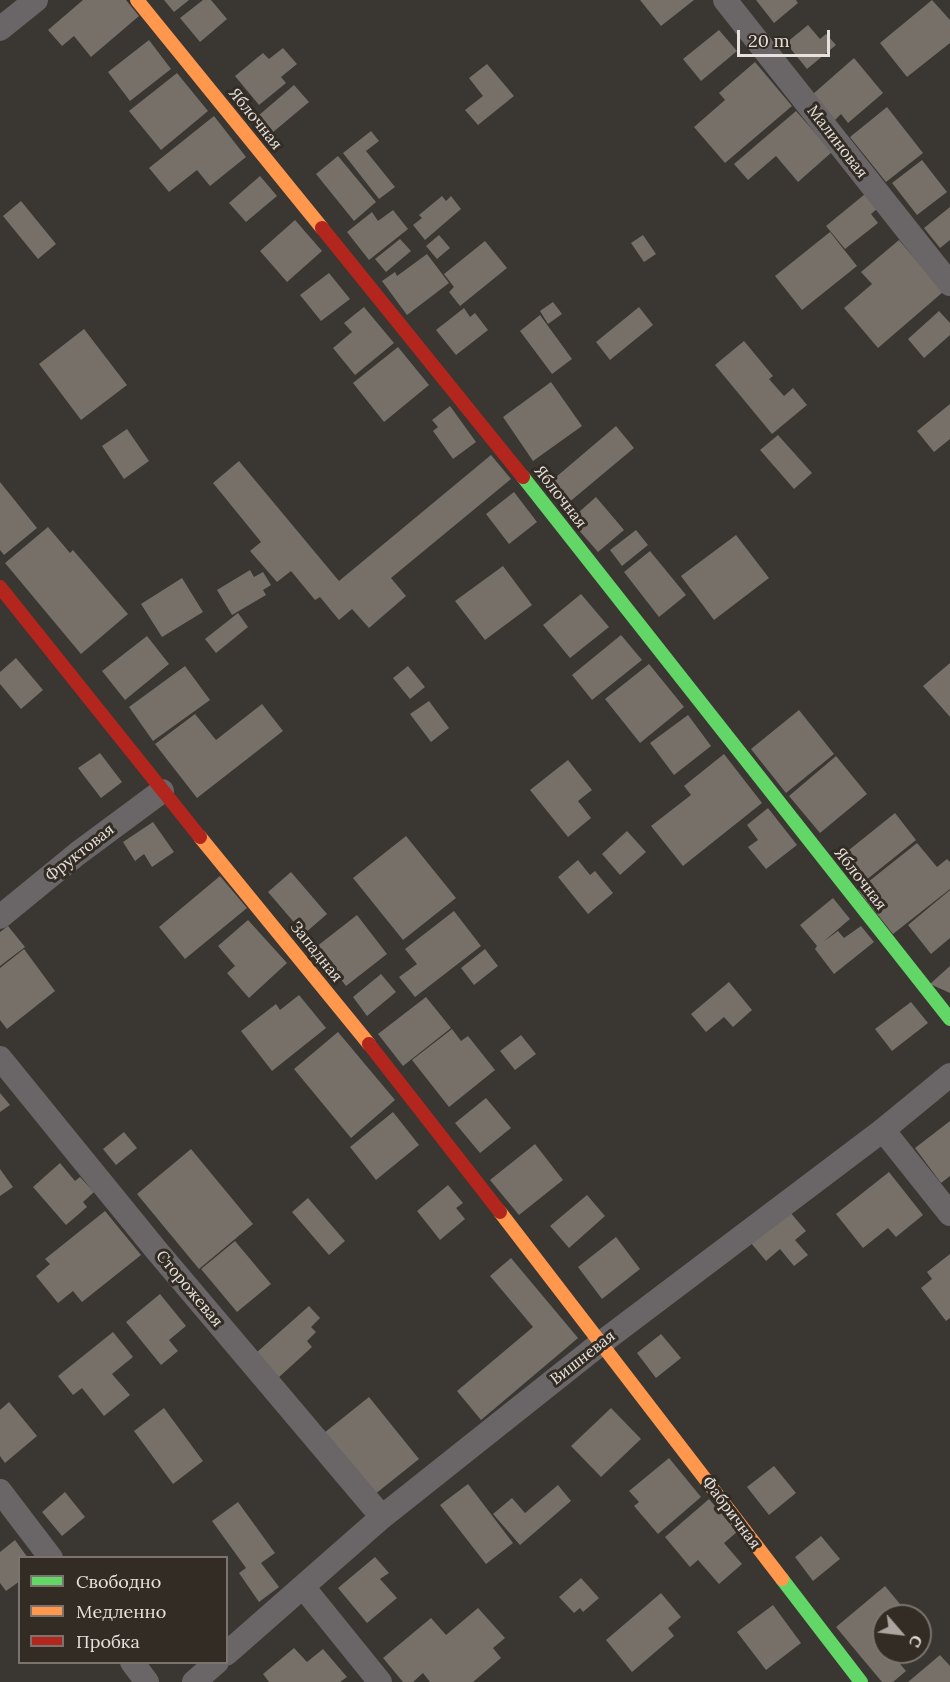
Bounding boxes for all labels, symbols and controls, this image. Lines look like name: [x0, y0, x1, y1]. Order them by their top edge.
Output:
scale bar: [740, 18, 833, 56]
text: 20 m: [748, 29, 790, 52]
street label: Яблочная: [224, 84, 286, 154]
street label: Малиновая: [803, 102, 871, 182]
street label: Яблочная: [530, 462, 590, 532]
street label: Фруктовая: [42, 820, 118, 886]
street label: Яблочная: [830, 844, 890, 914]
street label: Западная: [286, 918, 346, 986]
street label: Сторожевая: [152, 1247, 226, 1331]
street label: Вишневая: [547, 1327, 619, 1389]
street label: Фабричная: [698, 1473, 764, 1553]
legend: [18, 1556, 228, 1664]
text: Свободно: [76, 1570, 161, 1593]
text: Медленно: [76, 1600, 166, 1623]
north arrow: [872, 1604, 932, 1664]
text: Пробка: [76, 1630, 140, 1653]
text: С: [905, 1632, 928, 1651]

